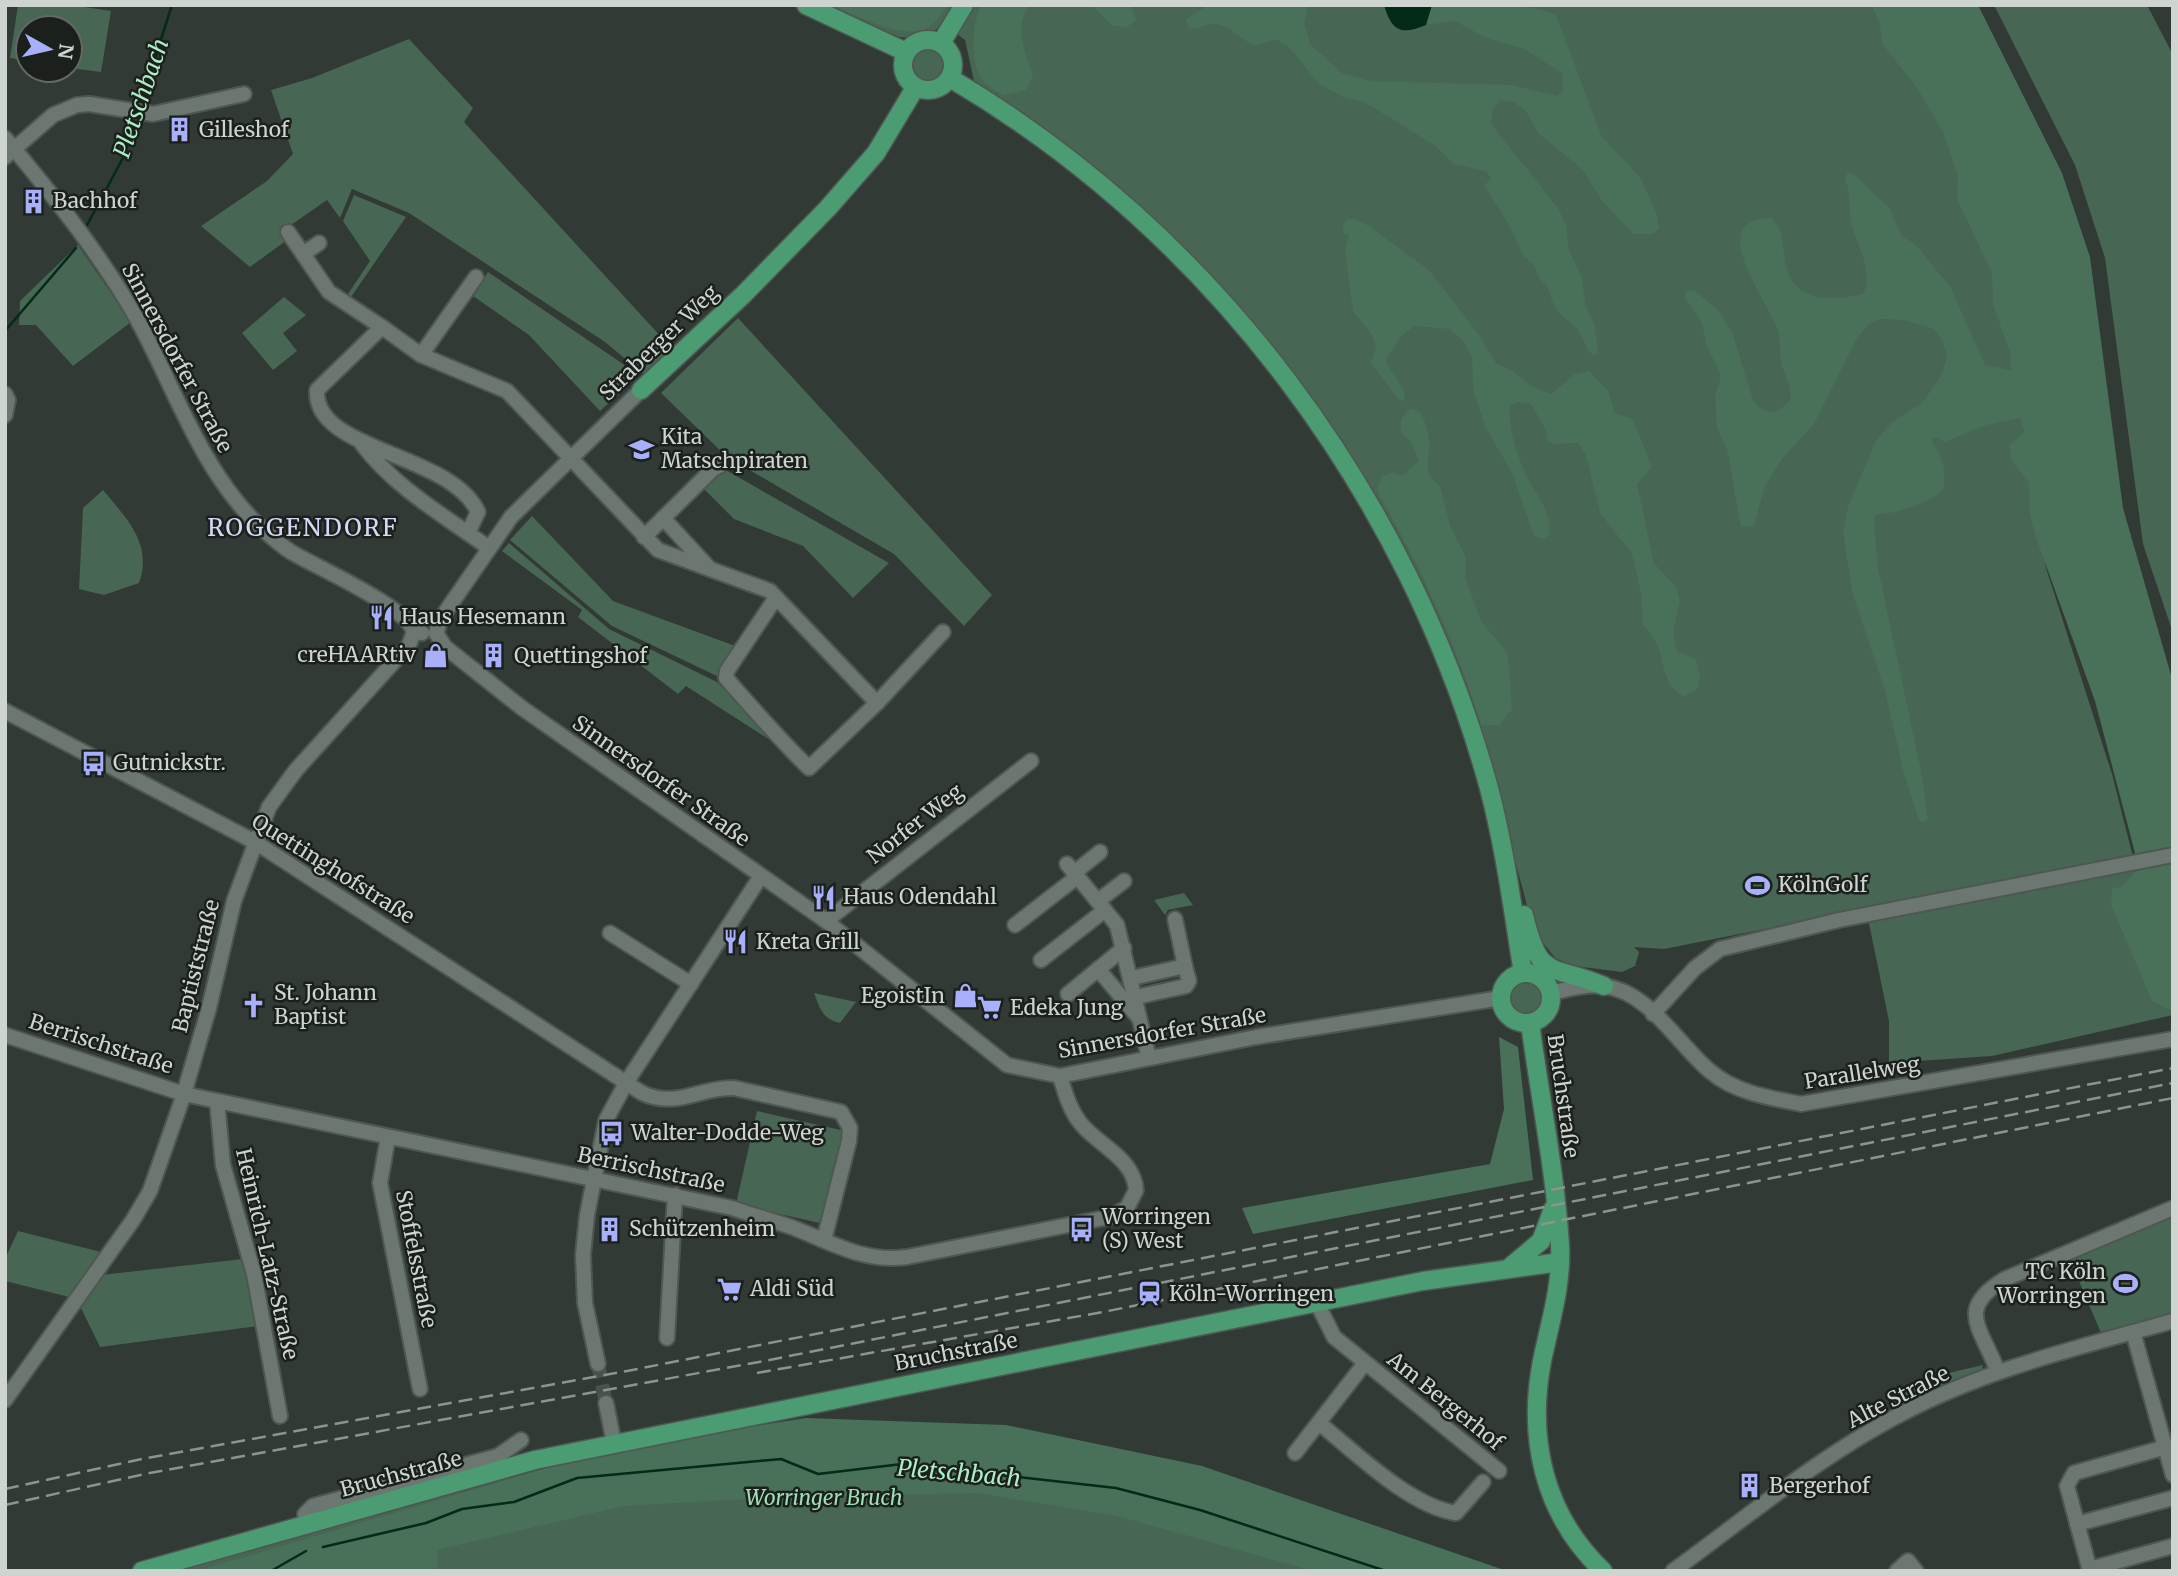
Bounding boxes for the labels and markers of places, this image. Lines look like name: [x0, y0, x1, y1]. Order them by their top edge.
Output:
building icon: Gilleshof: [165, 116, 193, 144]
place label: Gilleshof: [199, 116, 290, 143]
building icon: Bachhof: [19, 187, 47, 215]
place label: Bachhof: [53, 187, 138, 214]
place label: Kita Matschpiraten: [661, 423, 808, 474]
school or university icon: Kita Matschpiraten: [627, 435, 655, 463]
restaurant icon: Haus Hesemann: [367, 603, 395, 631]
place label: Haus Hesemann: [401, 603, 566, 630]
place label: creHAARtiv: [297, 641, 417, 668]
shop icon: creHAARtiv: [422, 641, 450, 669]
building icon: Quettingshof: [480, 642, 508, 670]
place label: Quettingshof: [514, 642, 648, 669]
bus stop icon: Gutnickstr.: [79, 749, 107, 777]
place label: Gutnickstr.: [113, 749, 226, 776]
sports icon: KölnGolf: [1744, 871, 1772, 899]
place label: KölnGolf: [1778, 871, 1869, 898]
restaurant icon: Haus Odendahl: [809, 883, 837, 911]
place label: Haus Odendahl: [843, 883, 997, 910]
restaurant icon: Kreta Grill: [722, 928, 750, 956]
place label: Kreta Grill: [756, 928, 860, 955]
place label: St. Johann Baptist: [274, 979, 377, 1030]
place label: EgoistIn: [861, 982, 945, 1009]
shop icon: EgoistIn: [951, 982, 979, 1010]
church icon: St. Johann Baptist: [240, 991, 268, 1019]
supermarket icon: Edeka Jung: [976, 994, 1004, 1022]
place label: Edeka Jung: [1010, 994, 1124, 1021]
bus stop icon: Walter-Dodde-Weg: [597, 1119, 625, 1147]
place label: Walter-Dodde-Weg: [630, 1119, 824, 1146]
place label: Worringen (S) West: [1101, 1203, 1211, 1254]
building icon: Schützenheim: [595, 1215, 623, 1243]
place label: Schützenheim: [629, 1215, 775, 1242]
bus stop icon: Worringen (S) West: [1068, 1215, 1096, 1243]
place label: TC Köln Worringen: [1996, 1258, 2106, 1309]
sports icon: TC Köln Worringen: [2112, 1270, 2140, 1298]
supermarket icon: Aldi Süd: [716, 1275, 744, 1303]
place label: Aldi Süd: [749, 1275, 834, 1302]
station icon: Köln-Worringen: [1135, 1280, 1163, 1308]
place label: Köln-Worringen: [1169, 1280, 1334, 1307]
building icon: Bergerhof: [1735, 1472, 1763, 1500]
place label: Bergerhof: [1769, 1472, 1871, 1499]

